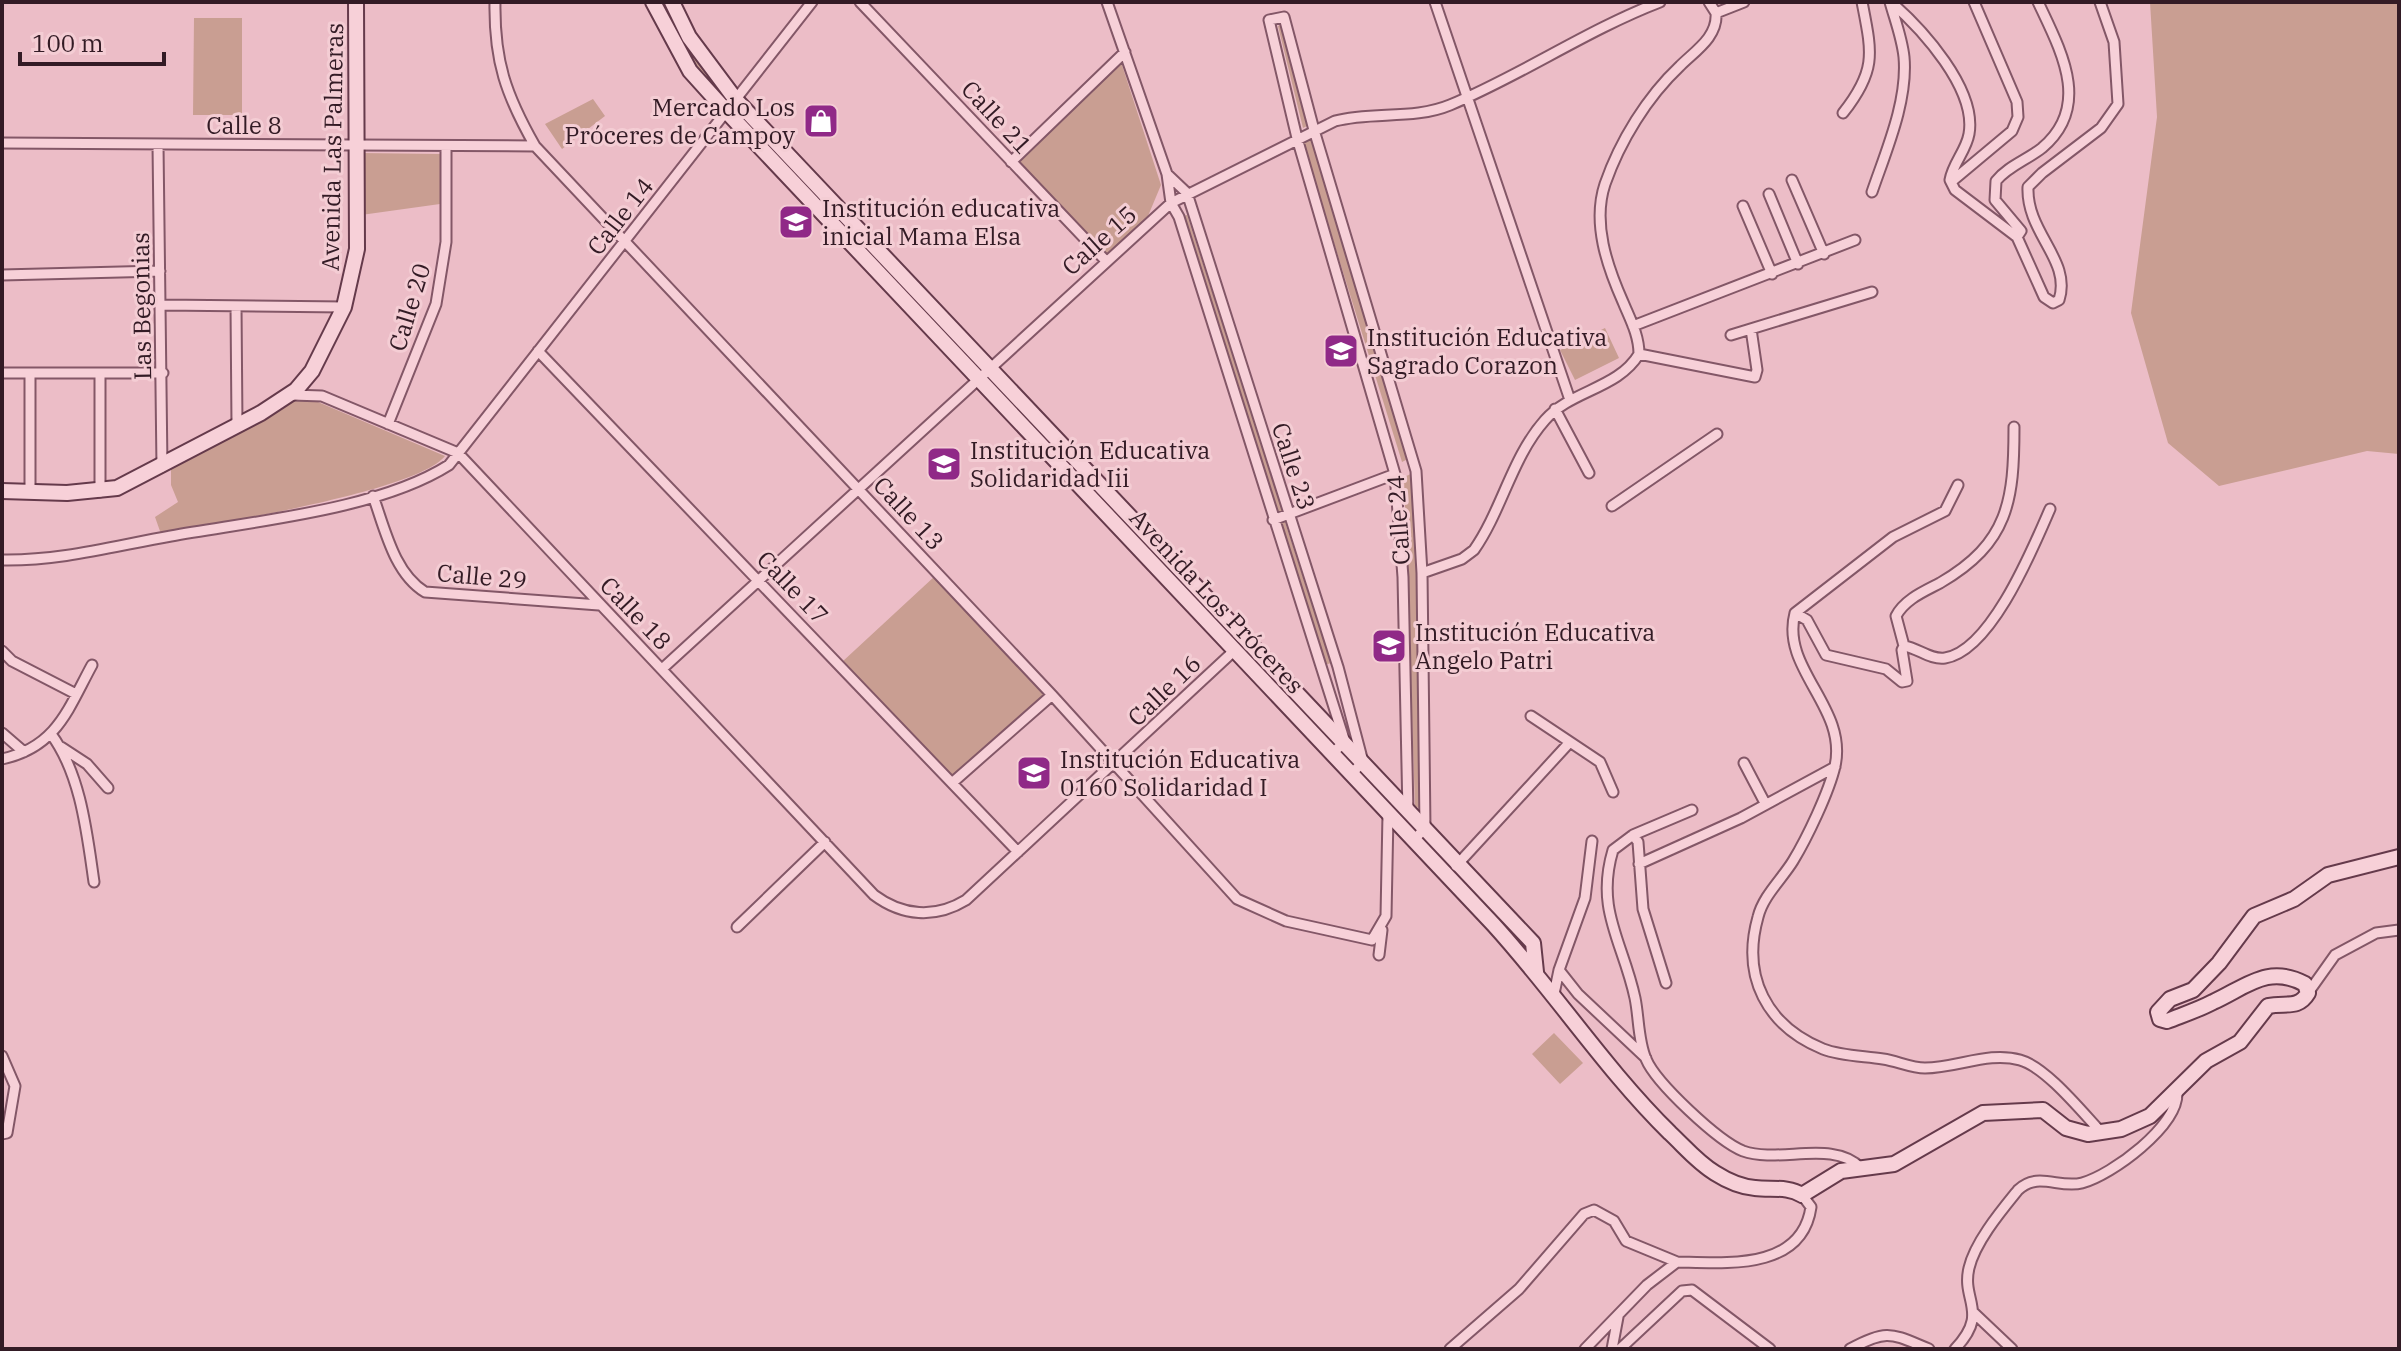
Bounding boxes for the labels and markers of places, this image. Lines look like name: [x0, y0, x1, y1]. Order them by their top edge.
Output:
place label: Mercado Los Próceres de Campoy: [565, 91, 795, 151]
shop icon: Mercado Los Próceres de Campoy: [802, 102, 840, 140]
place label: Institución educativa inicial Mama Elsa: [822, 192, 1060, 252]
school or university icon: Institución educativa inicial Mama Elsa: [777, 203, 815, 241]
place label: Institución Educativa Sagrado Corazon: [1367, 321, 1607, 381]
school or university icon: Institución Educativa Sagrado Corazon: [1322, 332, 1360, 370]
place label: Institución Educativa Solidaridad Iii: [970, 434, 1210, 494]
school or university icon: Institución Educativa Solidaridad Iii: [925, 445, 963, 483]
place label: Institución Educativa Angelo Patri: [1415, 616, 1655, 676]
school or university icon: Institución Educativa Angelo Patri: [1370, 627, 1408, 665]
place label: Institución Educativa 0160 Solidaridad I: [1060, 743, 1300, 803]
school or university icon: Institución Educativa 0160 Solidaridad I: [1015, 754, 1053, 792]

